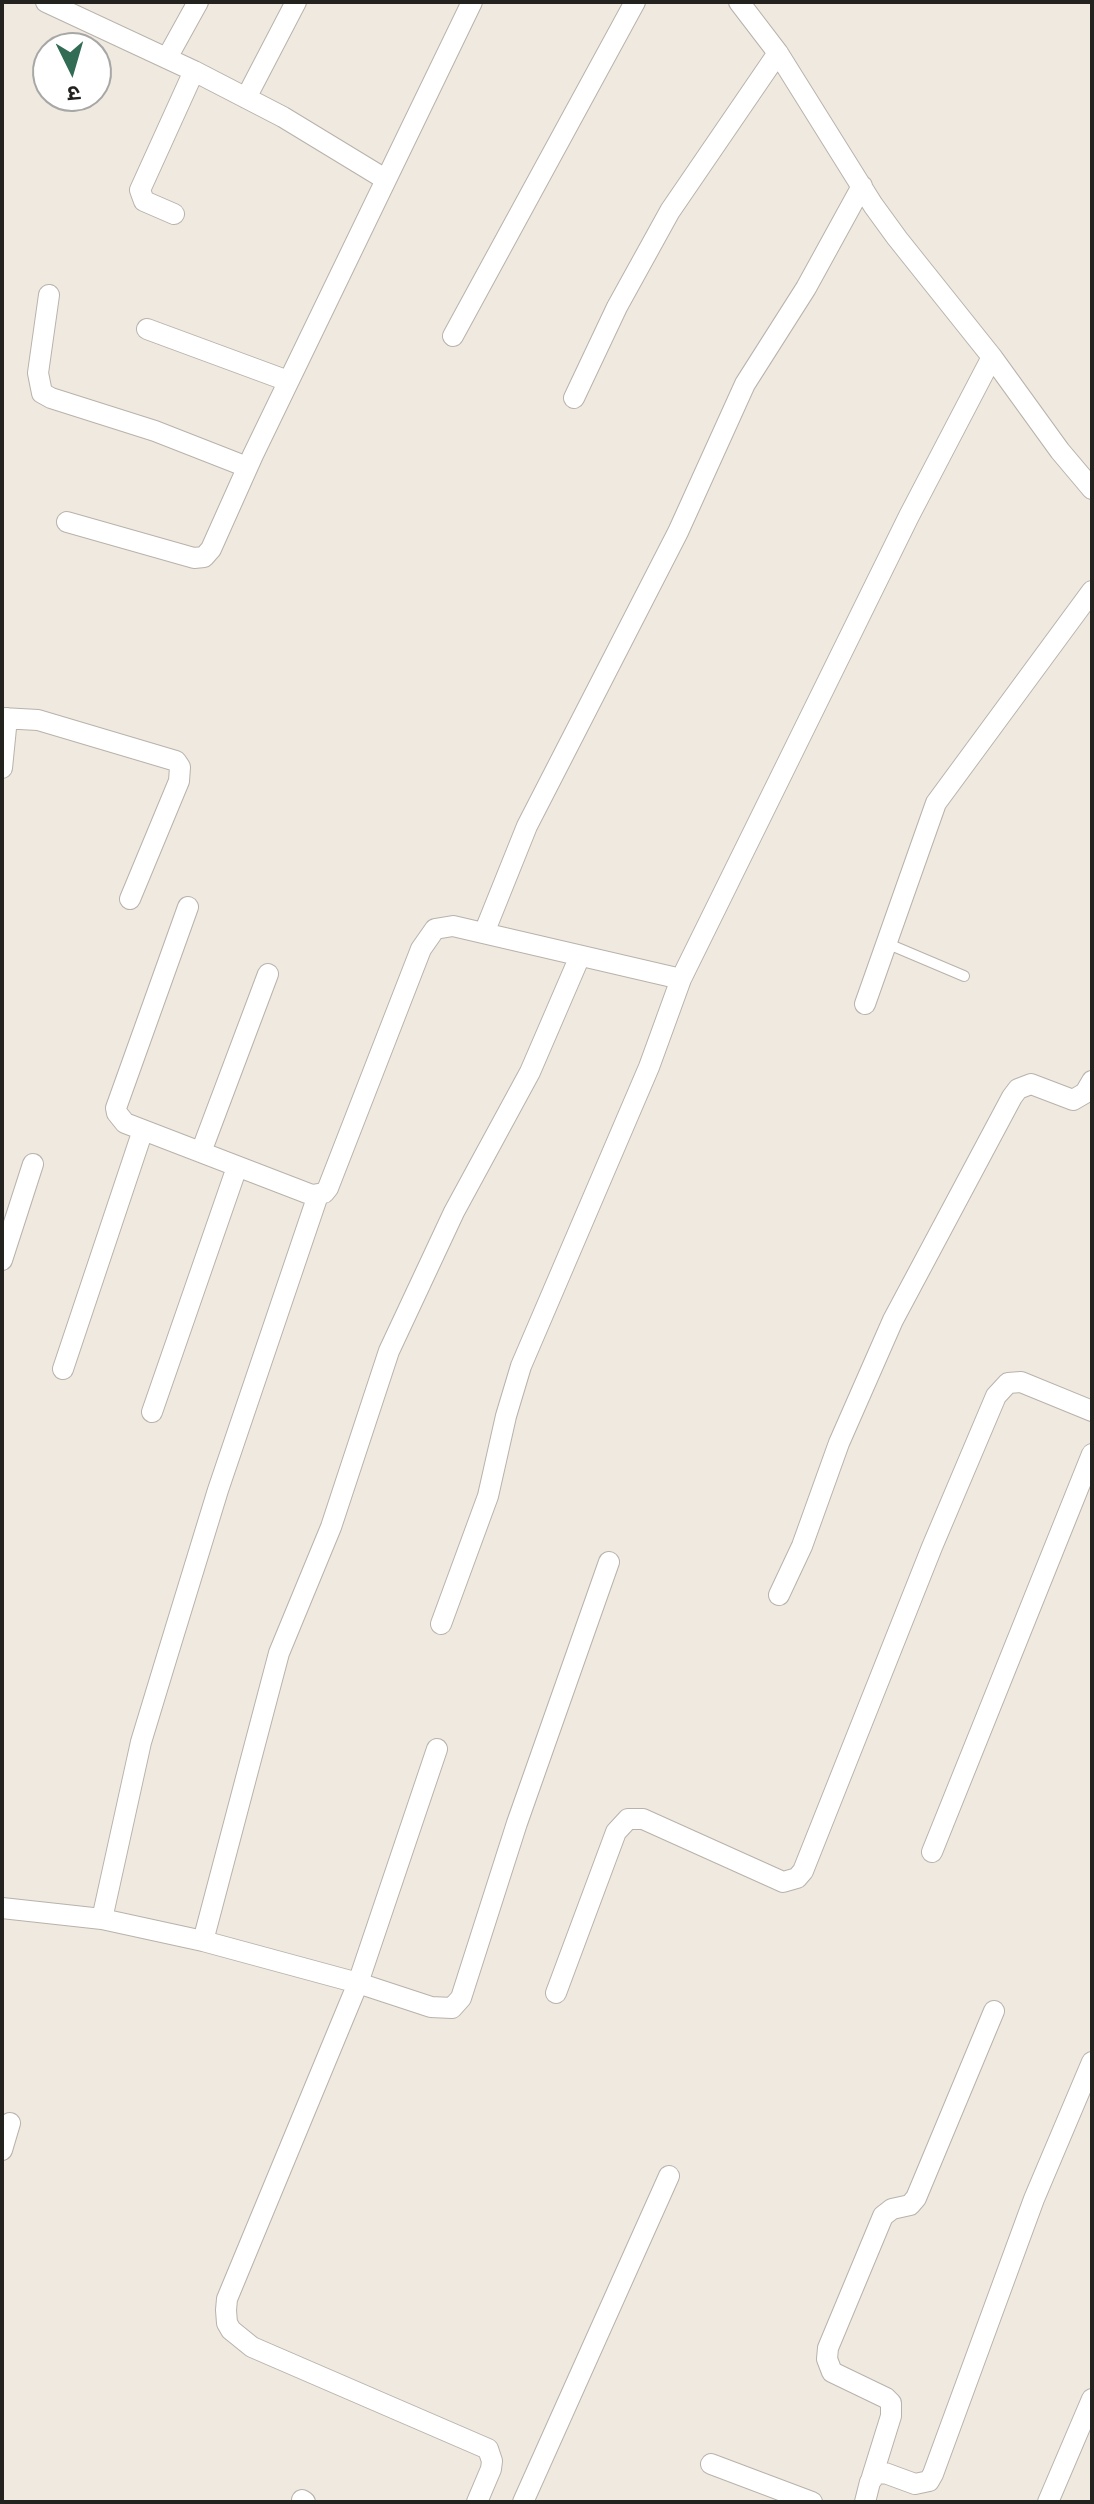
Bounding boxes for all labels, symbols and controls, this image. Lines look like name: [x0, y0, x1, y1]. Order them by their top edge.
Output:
north arrow: [32, 32, 112, 112]
text: उ: [66, 80, 82, 108]

